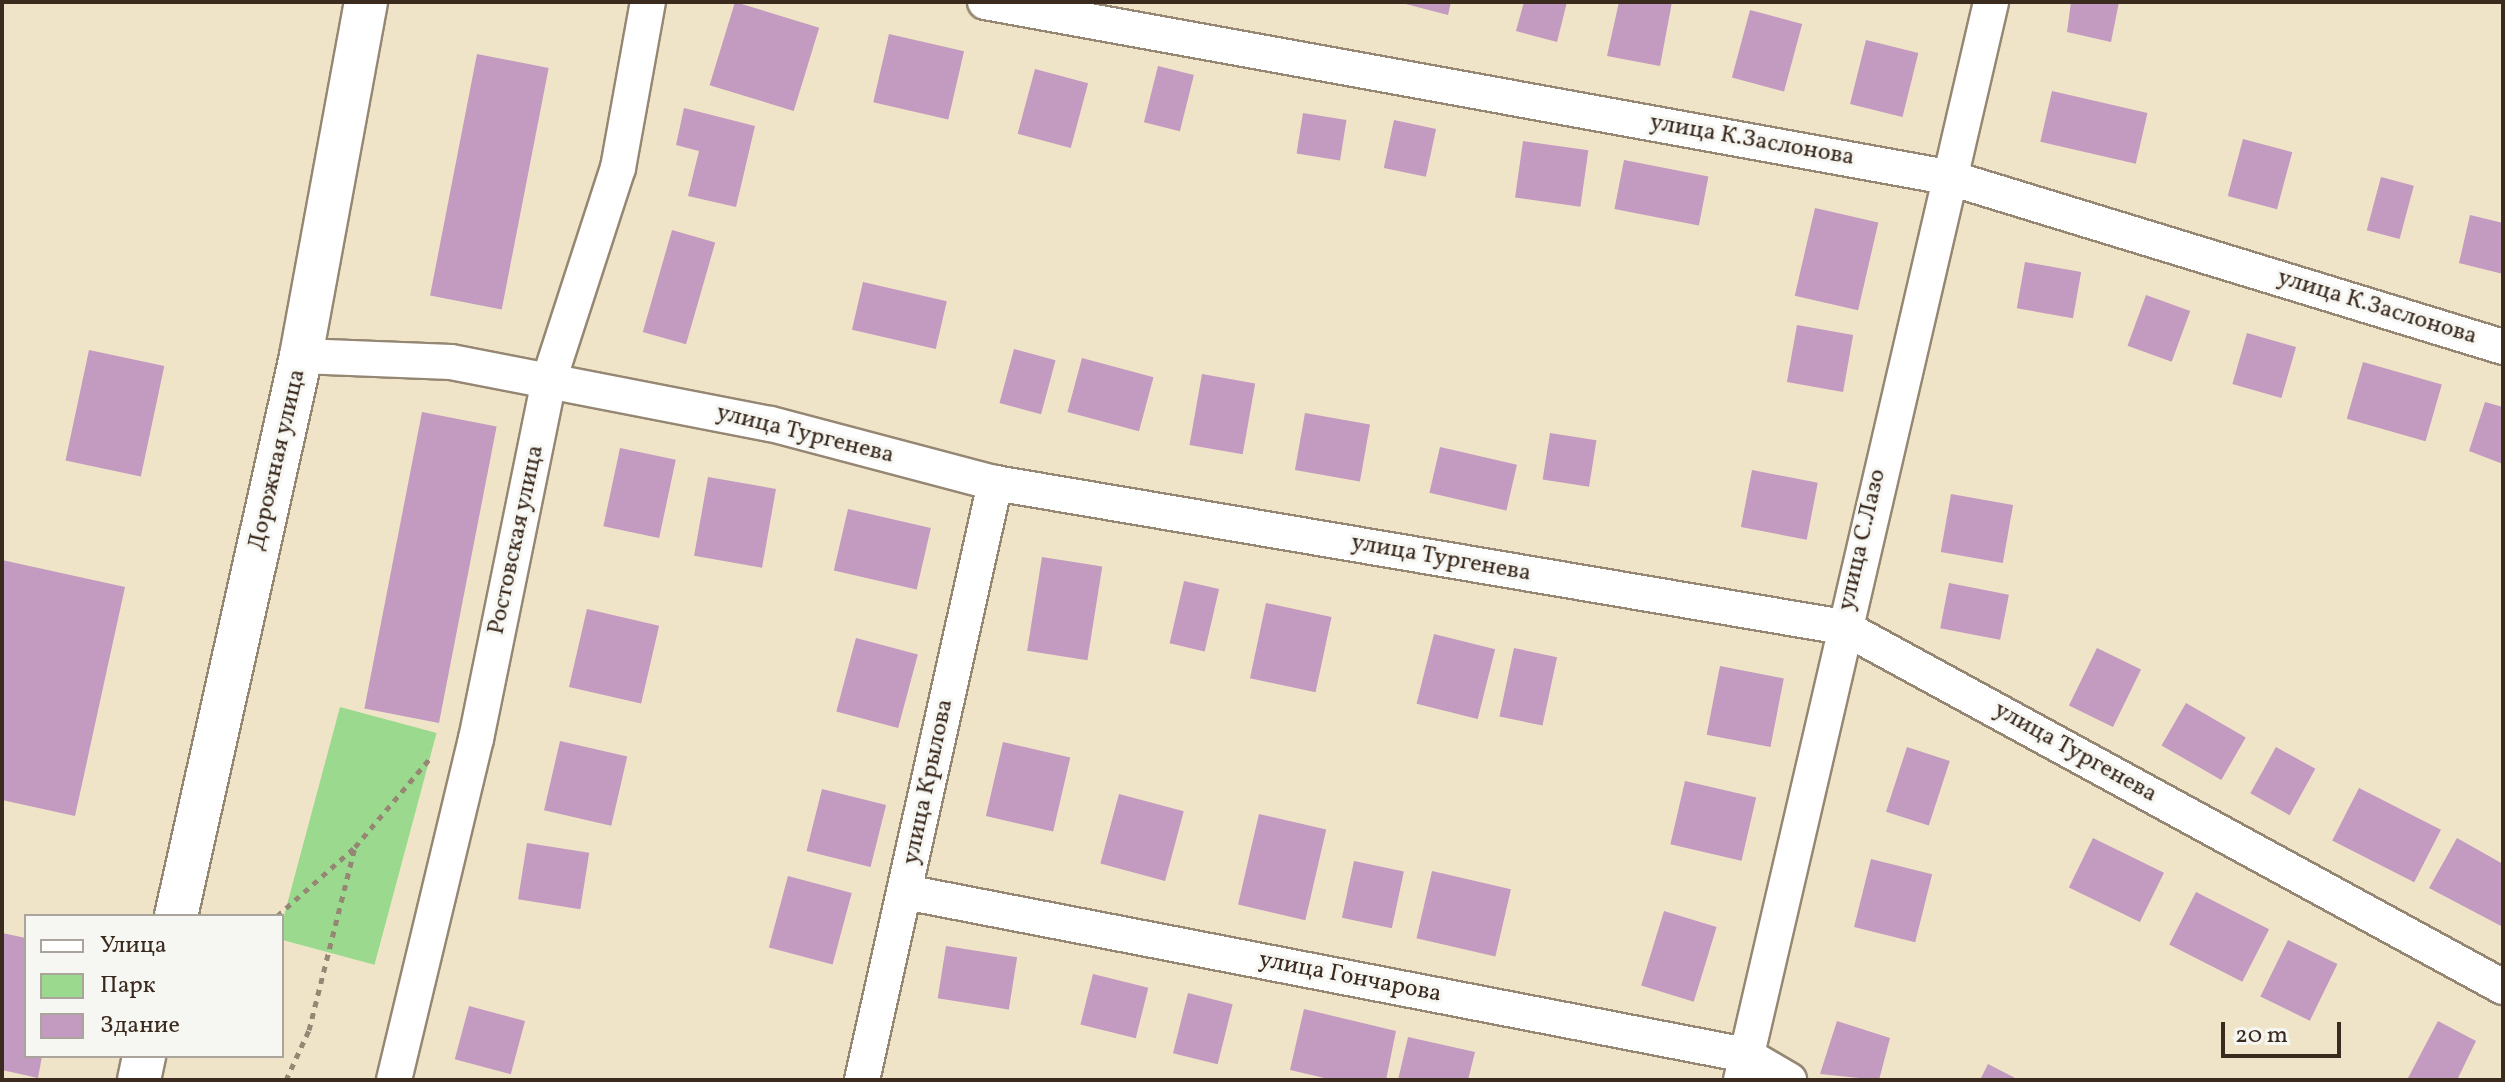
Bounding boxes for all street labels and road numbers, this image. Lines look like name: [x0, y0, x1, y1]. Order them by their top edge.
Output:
street label: улица К.Заслонова: [1647, 109, 1857, 173]
street label: улица К.Заслонова: [2274, 264, 2480, 352]
street label: Дорожная улица: [243, 366, 313, 554]
street label: улица Тургенева: [713, 399, 897, 471]
street label: Ростовская улица: [483, 442, 551, 638]
street label: улица С.Лазо: [1833, 466, 1893, 614]
street label: улица Тургенева: [1348, 529, 1534, 589]
street label: улица Тургенева: [1988, 696, 2162, 810]
street label: улица Крылова: [897, 697, 961, 867]
street label: улица Гончарова: [1256, 946, 1444, 1010]

